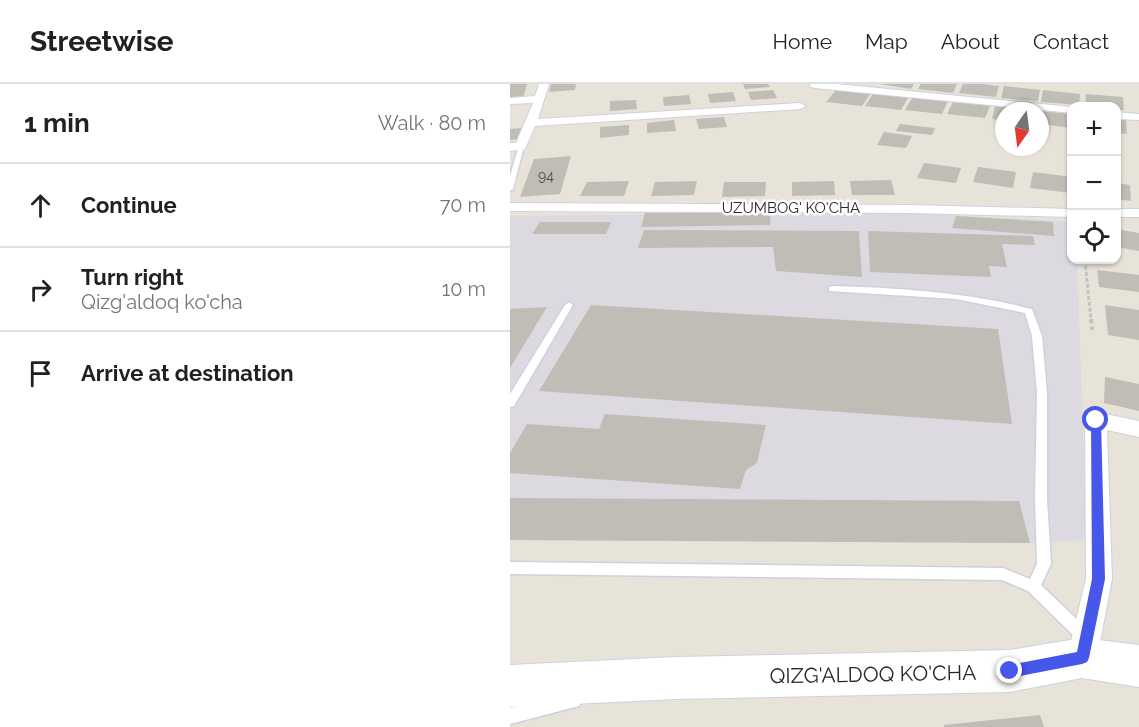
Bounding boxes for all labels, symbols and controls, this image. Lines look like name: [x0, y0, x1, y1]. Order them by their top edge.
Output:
text: Streetwise: [30, 25, 174, 58]
text: Home: [773, 29, 832, 54]
text: Map: [865, 29, 908, 54]
text: About: [941, 29, 1000, 54]
text: Contact: [1033, 29, 1109, 54]
north arrow: [995, 102, 1049, 156]
map controls: [1067, 102, 1121, 264]
button: +: [1067, 102, 1121, 156]
text: 1 min: [24, 108, 90, 138]
text: Walk · 80 m: [378, 111, 486, 135]
button: −: [1067, 156, 1121, 210]
house number: 94: [538, 168, 554, 184]
icon: ahead: [24, 189, 57, 222]
text: Continue: [81, 192, 177, 218]
text: 70 m: [440, 193, 486, 217]
street label: UZUMBOG' KO'CHA: [722, 199, 860, 217]
button: locate: [1067, 210, 1121, 264]
text: Turn right: [81, 264, 184, 290]
icon: right: [24, 273, 57, 306]
text: 10 m: [442, 277, 486, 301]
text: Qizg'aldoq ko'cha: [81, 290, 243, 314]
icon: arrive: [24, 357, 57, 390]
text: Arrive at destination: [81, 360, 294, 386]
route start: [1082, 406, 1108, 432]
route end: [996, 657, 1022, 683]
street label: QIZG'ALDOQ KO'CHA: [770, 660, 976, 688]

